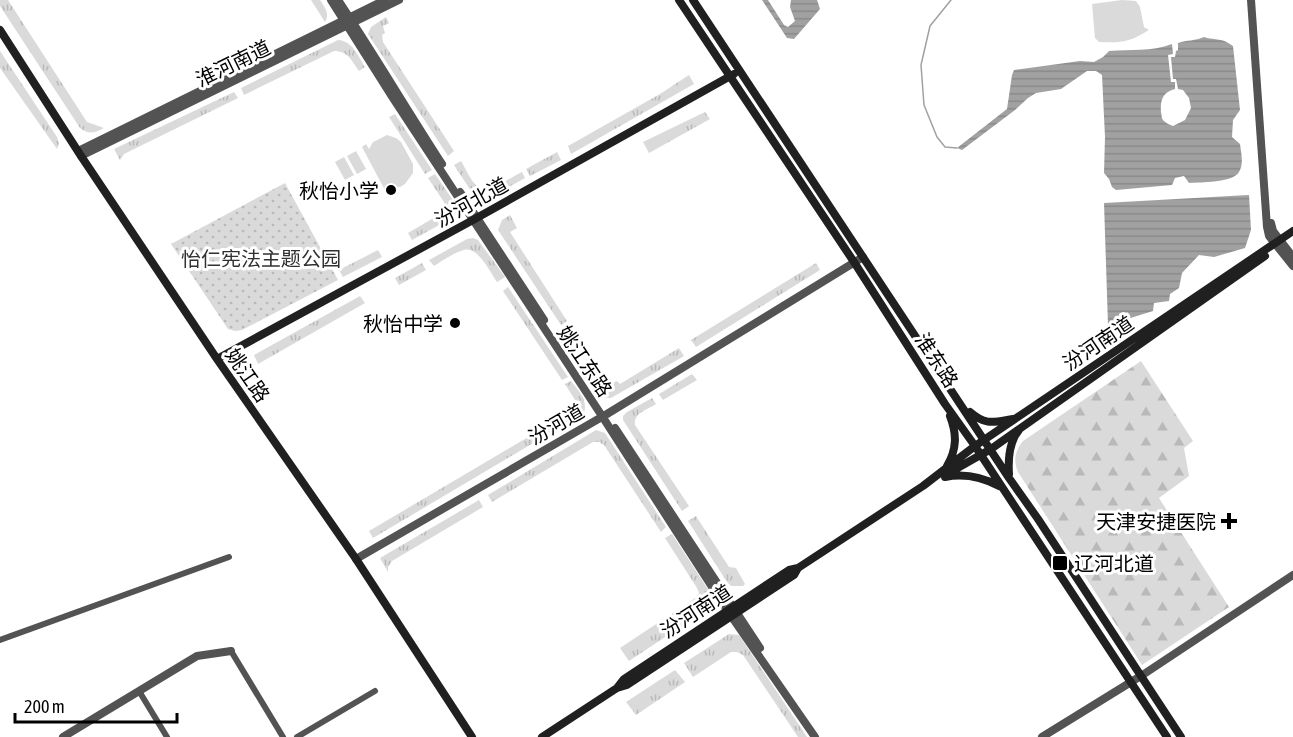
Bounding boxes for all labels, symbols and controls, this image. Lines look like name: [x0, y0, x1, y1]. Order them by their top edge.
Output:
street label: 淮河南道: [192, 35, 274, 91]
street label: 汾河北道: [430, 173, 512, 231]
place label: 秋怡小学: [299, 179, 379, 202]
marker: 秋怡小学: [384, 183, 398, 197]
park label: 怡仁宪法主题公园: [181, 247, 341, 270]
street label: 汾河南道: [1058, 311, 1138, 375]
place label: 秋怡中学: [363, 312, 443, 335]
marker: 秋怡中学: [448, 316, 462, 330]
street label: 姚江东路: [553, 321, 617, 401]
street label: 淮东路: [911, 329, 963, 391]
street label: 姚江路: [221, 344, 275, 406]
street label: 汾河道: [524, 399, 588, 449]
place label: 天津安捷医院: [1096, 510, 1216, 533]
marker: 天津安捷医院: [1220, 512, 1238, 530]
place label: 辽河北道: [1074, 552, 1154, 575]
marker: 辽河北道: [1051, 554, 1069, 572]
street label: 汾河南道: [656, 580, 736, 642]
scale bar: [15, 686, 177, 724]
text: 200 m: [24, 696, 65, 717]

